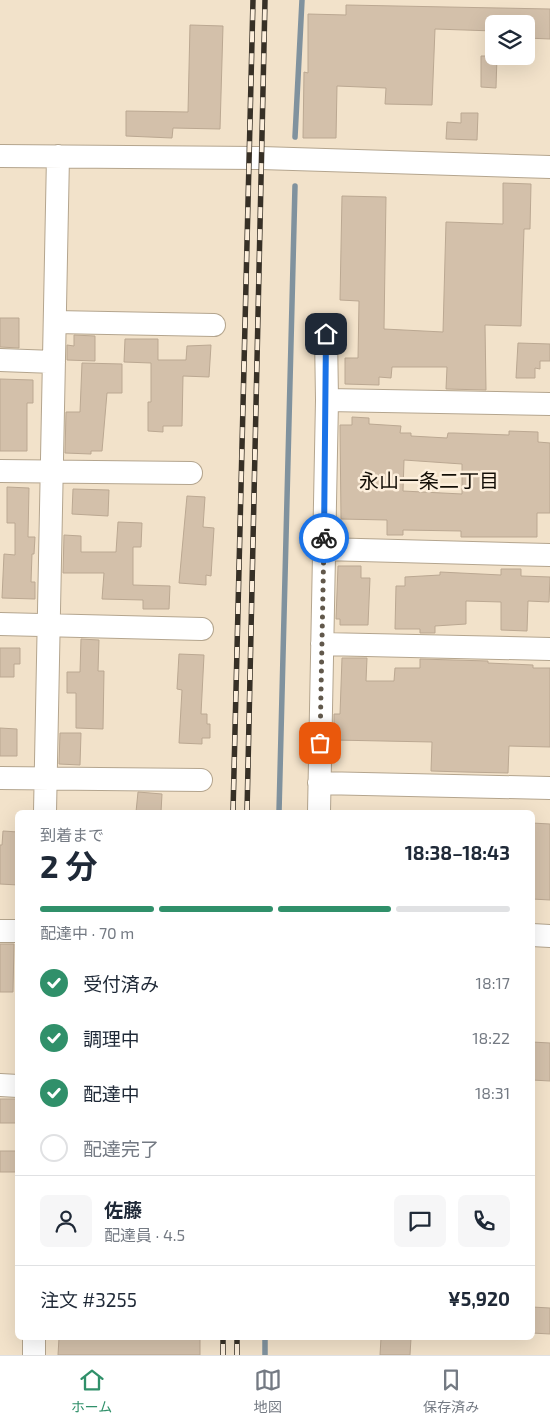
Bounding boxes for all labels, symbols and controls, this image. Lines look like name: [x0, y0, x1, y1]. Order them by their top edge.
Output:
map controls: [485, 15, 535, 65]
button: layers: [485, 15, 535, 65]
pin: [305, 313, 347, 355]
icon: home: [312, 320, 340, 348]
district label: 永山一条二丁目: [359, 468, 499, 492]
courier: [299, 513, 349, 563]
icon: bike: [310, 524, 338, 552]
pin: [299, 722, 341, 764]
icon: bag: [306, 729, 334, 757]
text: 到着まで: [40, 825, 104, 844]
text: 18:38–18:43: [405, 841, 510, 864]
text: 2 分: [40, 846, 98, 884]
text: 配達中 · 70 m: [40, 923, 134, 942]
icon: check: [40, 969, 68, 997]
text: 受付済み: [83, 972, 159, 995]
text: 18:17: [476, 973, 510, 992]
icon: check: [40, 1024, 68, 1052]
text: 調理中: [83, 1027, 140, 1050]
text: 18:22: [472, 1028, 510, 1047]
icon: check: [40, 1079, 68, 1107]
text: 配達中: [83, 1082, 140, 1105]
text: 18:31: [475, 1083, 510, 1102]
text: 配達完了: [83, 1137, 159, 1160]
button: person: [40, 1195, 92, 1247]
button: chat: [394, 1195, 446, 1247]
button: phone: [458, 1195, 510, 1247]
text: 佐藤: [104, 1198, 142, 1221]
text: 配達員 · 4.5: [104, 1225, 185, 1244]
text: ¥5,920: [448, 1287, 510, 1310]
text: 注文 #3255: [40, 1288, 137, 1311]
tab: ホーム: [71, 1366, 112, 1416]
tab: 地図: [254, 1366, 282, 1416]
tab: 保存済み: [423, 1366, 479, 1416]

